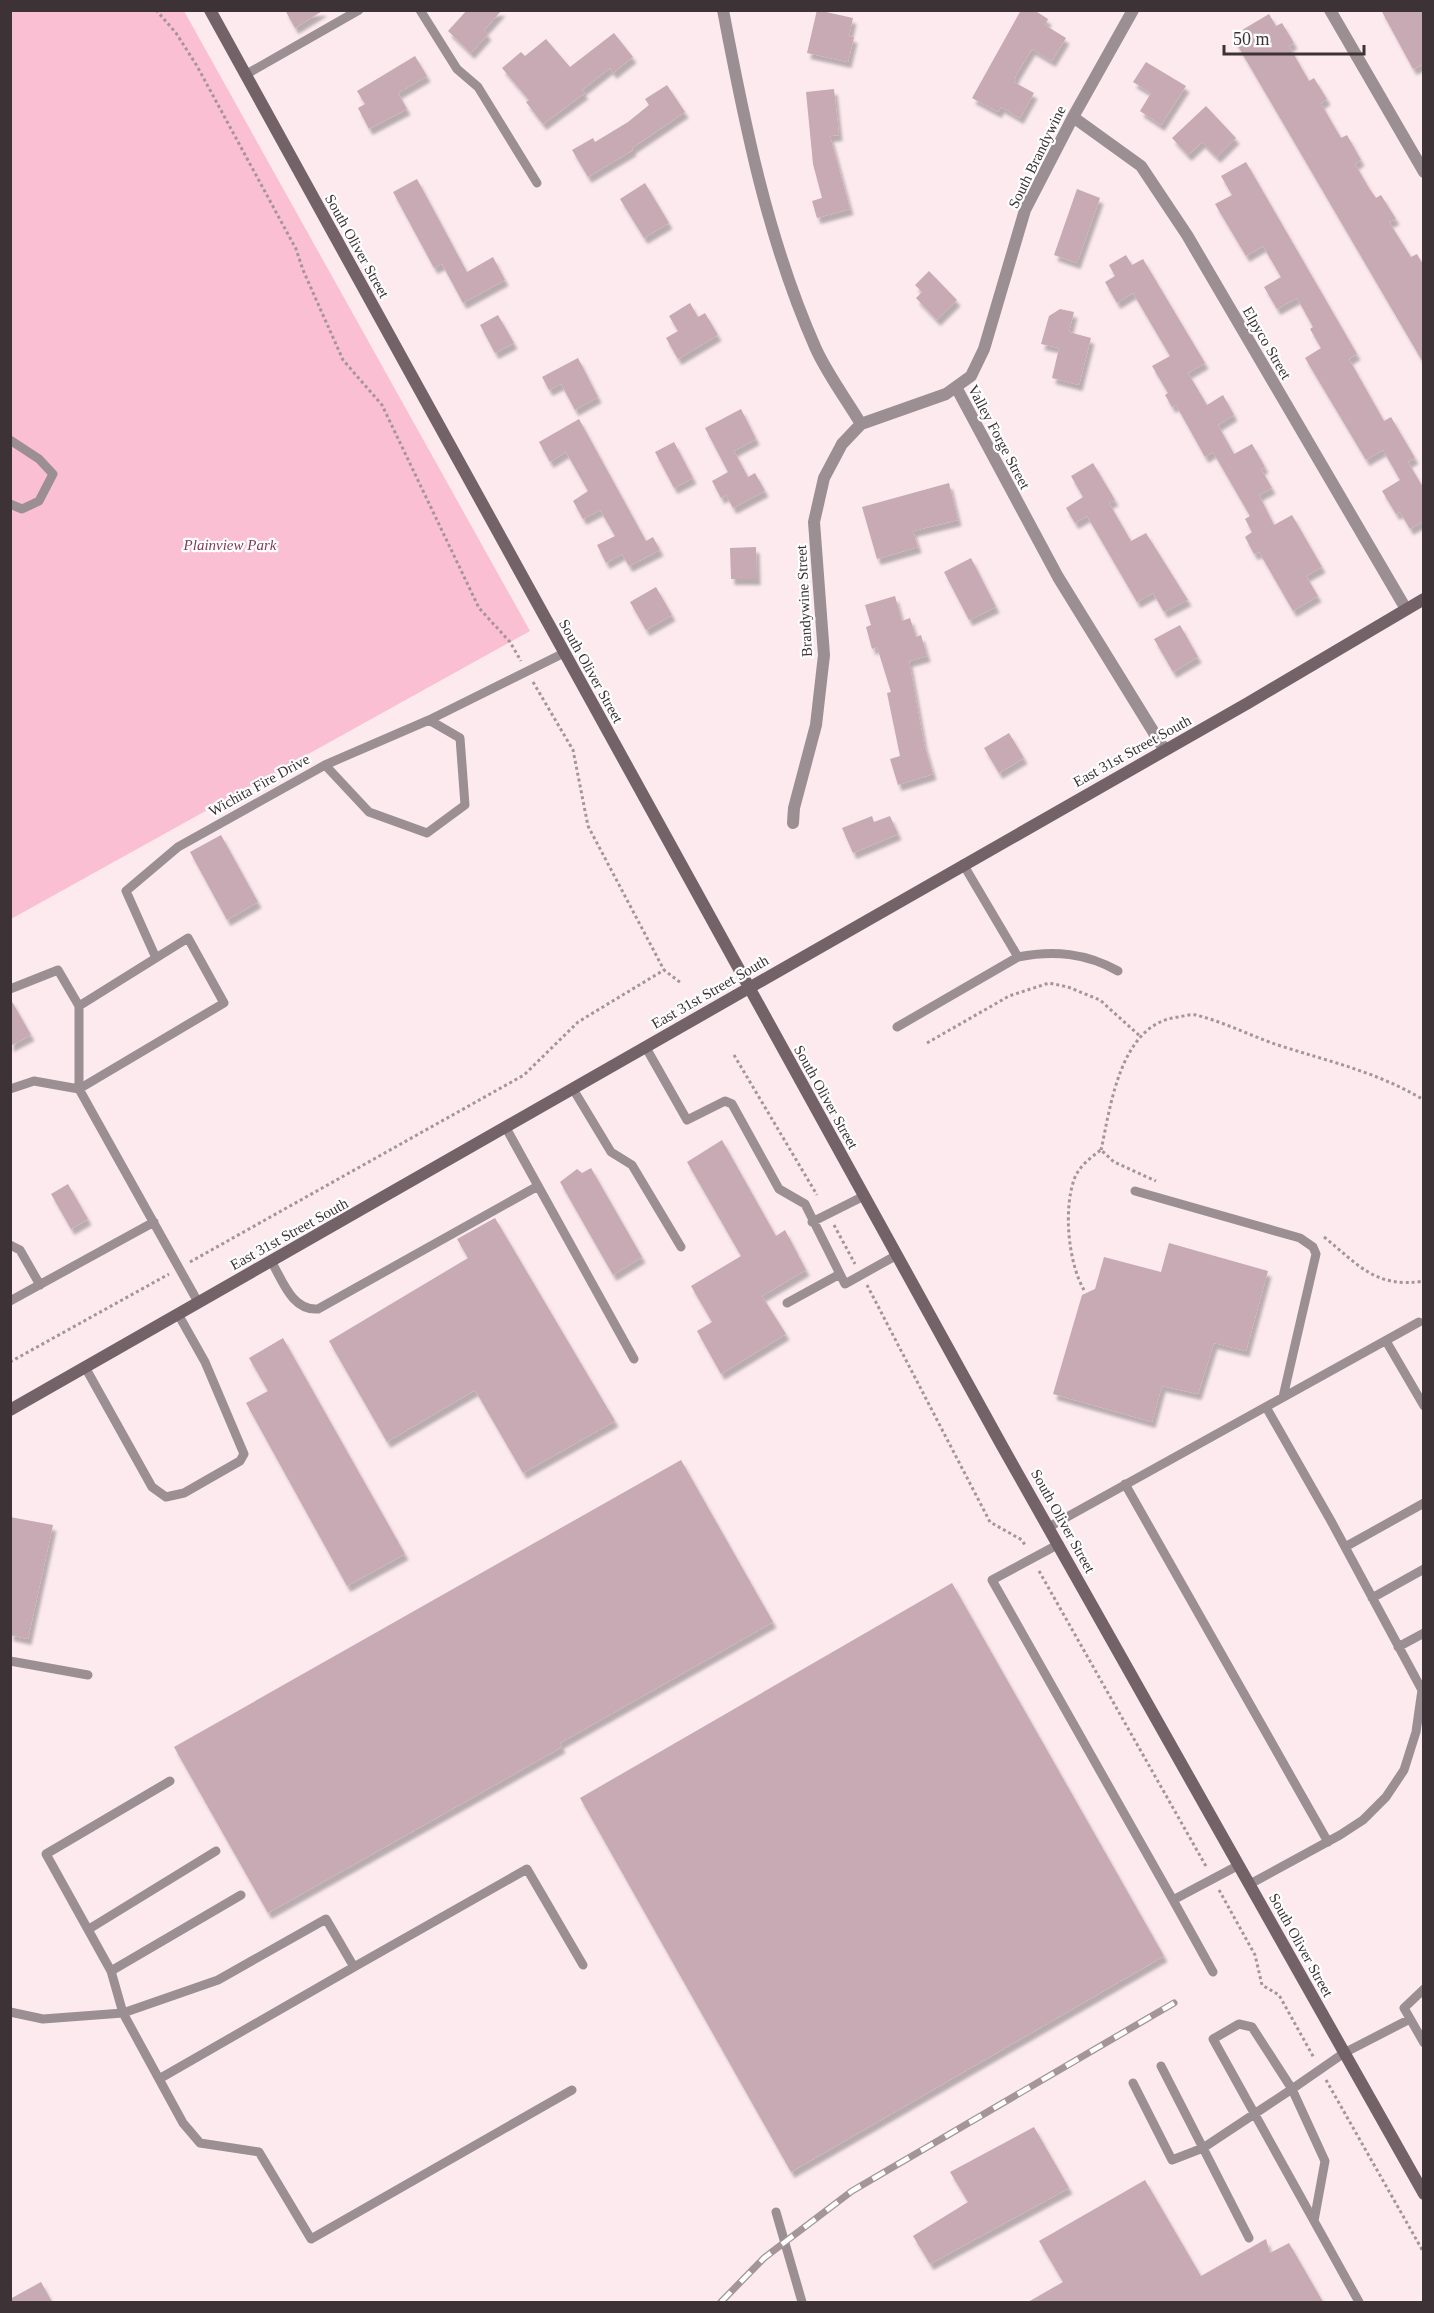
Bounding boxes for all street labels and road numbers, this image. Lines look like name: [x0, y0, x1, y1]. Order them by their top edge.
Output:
street label: South Brandywine: [1005, 103, 1069, 211]
street label: South Oliver Street: [322, 191, 392, 301]
street label: Elpyco Street: [1240, 304, 1295, 383]
street label: Valley Forge Street: [965, 382, 1034, 492]
street label: Brandywine Street: [793, 544, 815, 657]
street label: South Oliver Street: [556, 616, 626, 726]
street label: East 31st Street South: [1070, 712, 1194, 790]
street label: Wichita Fire Drive: [206, 751, 312, 819]
street label: East 31st Street South: [649, 952, 772, 1032]
street label: South Oliver Street: [791, 1042, 861, 1152]
street label: East 31st Street South: [227, 1195, 351, 1273]
street label: South Oliver Street: [1028, 1466, 1098, 1576]
street label: South Oliver Street: [1266, 1890, 1336, 2000]

